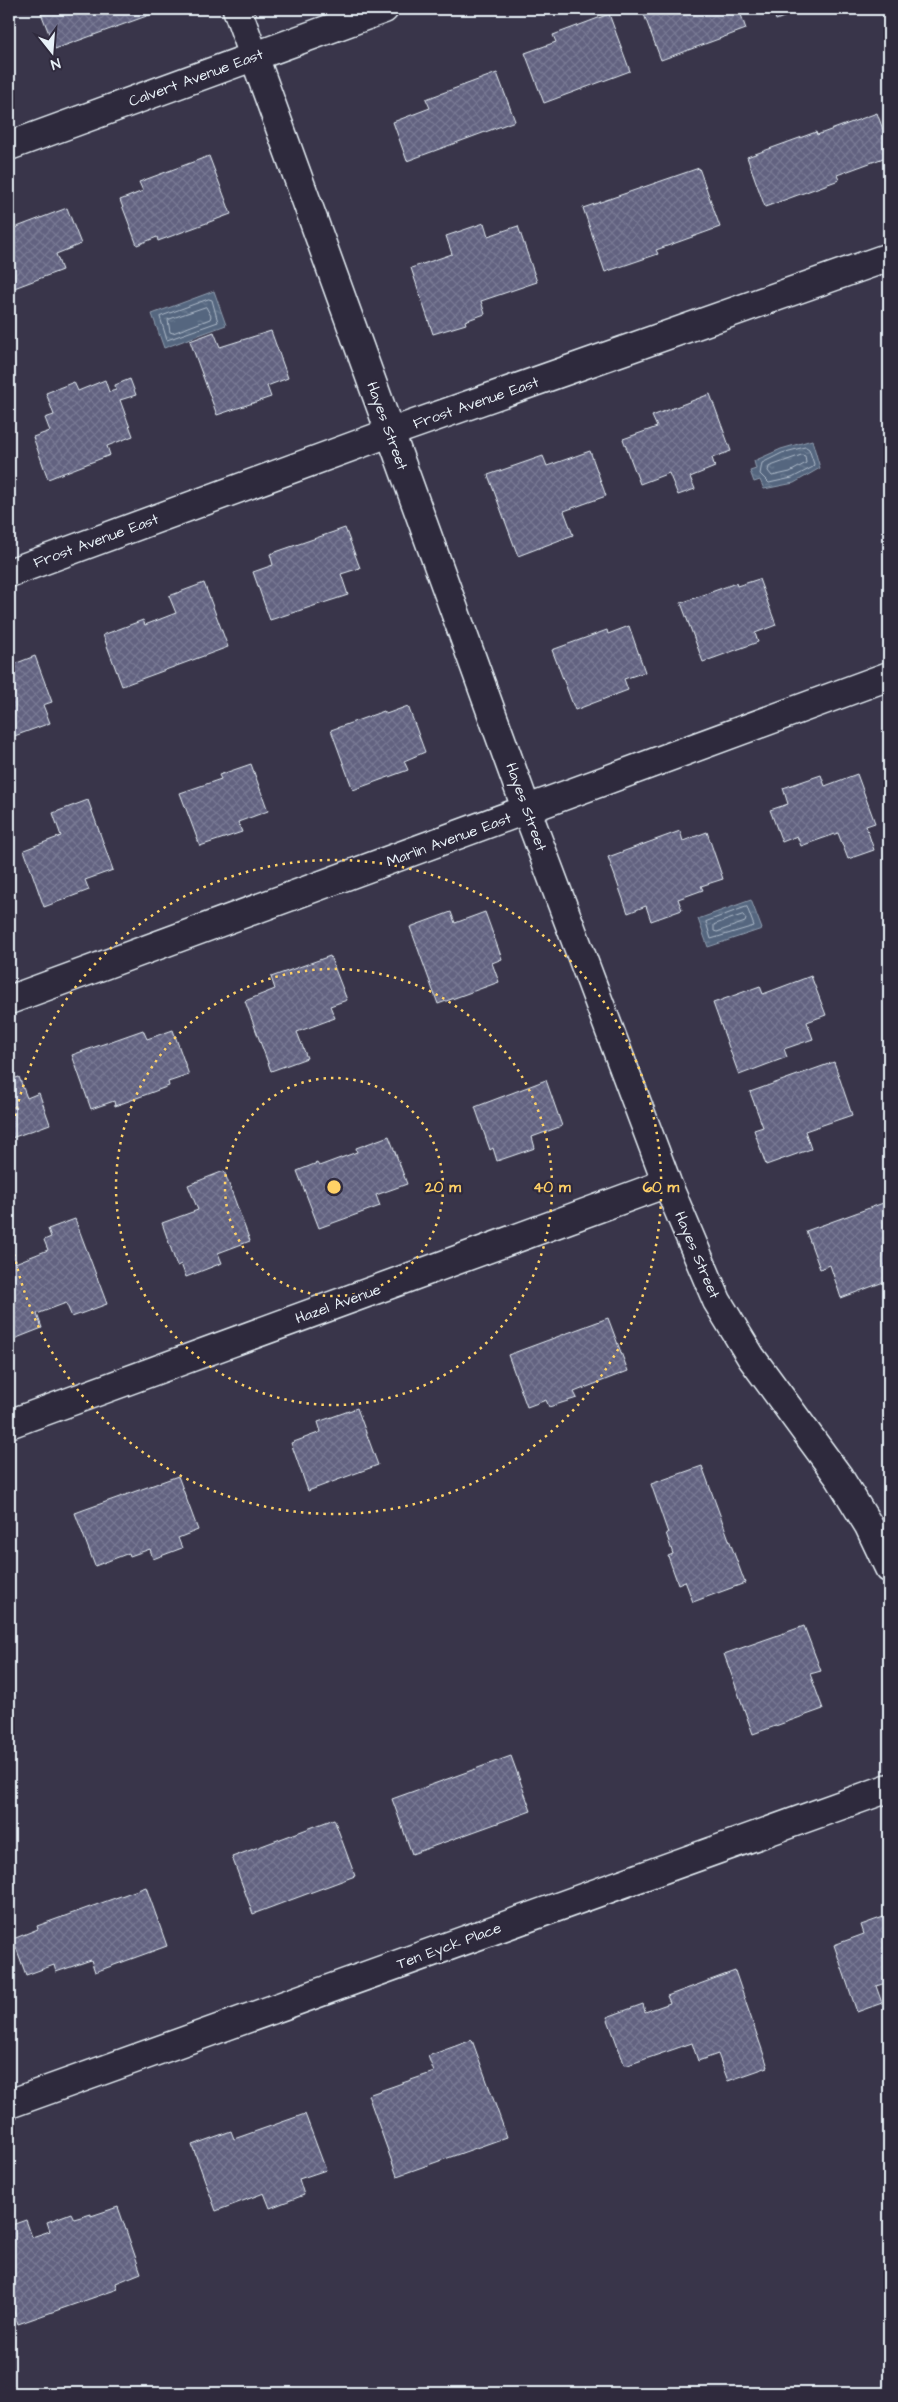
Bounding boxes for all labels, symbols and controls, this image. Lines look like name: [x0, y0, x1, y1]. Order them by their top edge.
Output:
north arrow: [28, 28, 78, 78]
street label: Calvert Avenue East: [126, 44, 266, 112]
text: N: [48, 53, 63, 74]
street label: Frost Avenue East: [410, 372, 542, 434]
street label: Hayes Street: [360, 379, 413, 474]
street label: Frost Avenue East: [31, 509, 161, 573]
street label: Hayes Street: [499, 760, 552, 855]
street label: Marlin Avenue East: [384, 808, 514, 872]
text: 20 m: [424, 1177, 461, 1198]
text: 40 m: [533, 1177, 571, 1198]
text: 60 m: [643, 1177, 680, 1198]
centre of rings: [325, 1178, 343, 1196]
street label: Hayes Street: [668, 1208, 725, 1302]
street label: Hazel Avenue: [292, 1279, 384, 1329]
street label: Ten Eyck Place: [394, 1917, 505, 1976]

